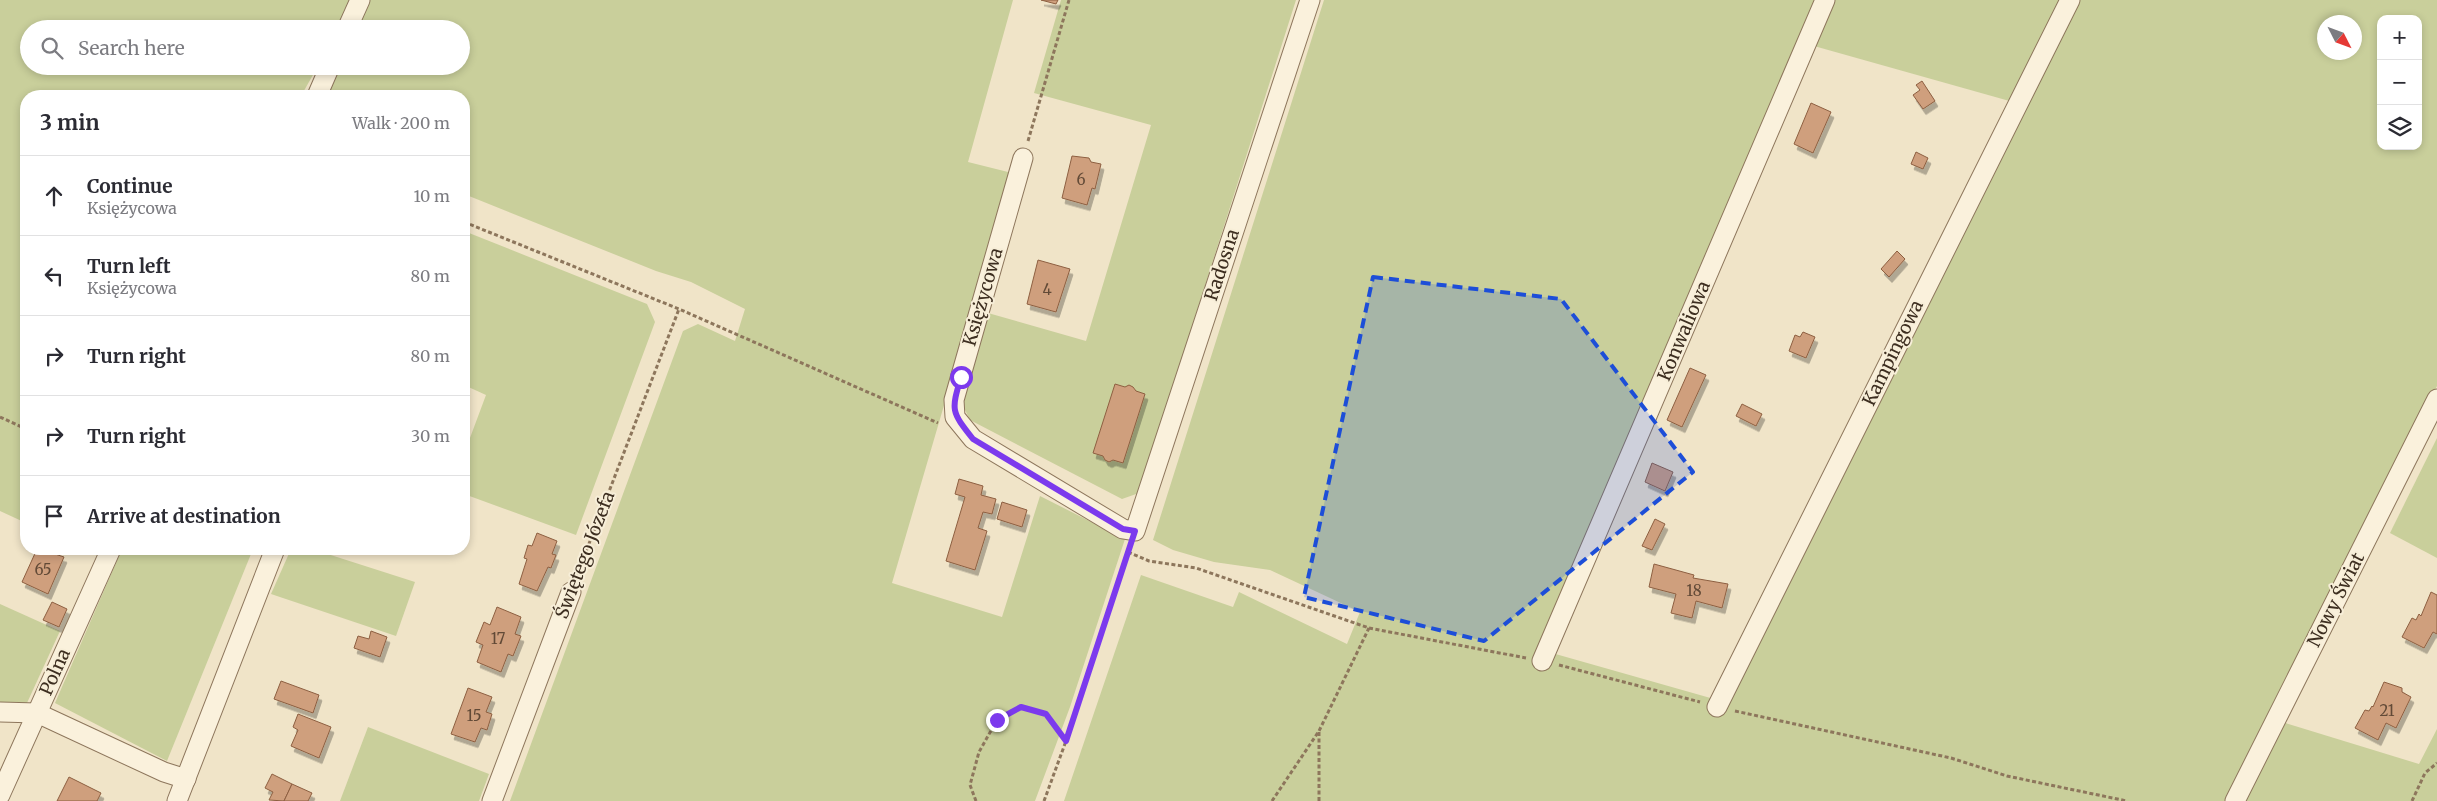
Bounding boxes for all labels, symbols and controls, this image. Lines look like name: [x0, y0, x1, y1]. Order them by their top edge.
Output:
north arrow: [2317, 15, 2362, 60]
map controls: [2377, 15, 2422, 150]
button: +: [2377, 15, 2422, 60]
search box: [20, 20, 470, 75]
icon: search: [38, 34, 66, 62]
text: Search here: [78, 36, 185, 60]
button: −: [2377, 60, 2422, 105]
button: layers: [2377, 105, 2422, 150]
text: 3 min: [40, 109, 99, 136]
text: Walk · 200 m: [352, 113, 450, 133]
house number: 6: [1076, 170, 1086, 189]
text: Continue: [87, 174, 173, 198]
icon: ahead: [40, 182, 68, 210]
text: 10 m: [413, 186, 450, 206]
text: Księżycowa: [87, 198, 177, 218]
street label: Radosna: [1199, 226, 1244, 304]
street label: Księżycowa: [958, 245, 1008, 349]
text: Turn left: [87, 254, 171, 278]
icon: left: [40, 262, 68, 290]
text: 80 m: [411, 266, 450, 286]
street label: Konwaliowa: [1652, 277, 1715, 384]
text: Księżycowa: [87, 278, 177, 298]
house number: 4: [1042, 280, 1052, 299]
street label: Kampingowa: [1857, 296, 1928, 409]
icon: right: [40, 342, 68, 370]
text: Turn right: [87, 344, 186, 368]
text: 80 m: [411, 346, 450, 366]
route start: [950, 366, 973, 389]
icon: right: [40, 422, 68, 450]
text: Turn right: [87, 424, 186, 448]
text: 30 m: [411, 426, 450, 446]
street label: Świętego Józefa: [550, 487, 620, 622]
icon: arrive: [40, 502, 68, 530]
text: Arrive at destination: [87, 504, 281, 528]
street label: Nowy Świat: [2302, 549, 2369, 651]
house number: 65: [34, 560, 52, 579]
house number: 18: [1686, 581, 1702, 600]
house number: 17: [491, 629, 506, 648]
street label: Polna: [34, 644, 75, 699]
house number: 21: [2379, 701, 2395, 720]
house number: 15: [466, 706, 482, 725]
route end: [986, 709, 1009, 732]

